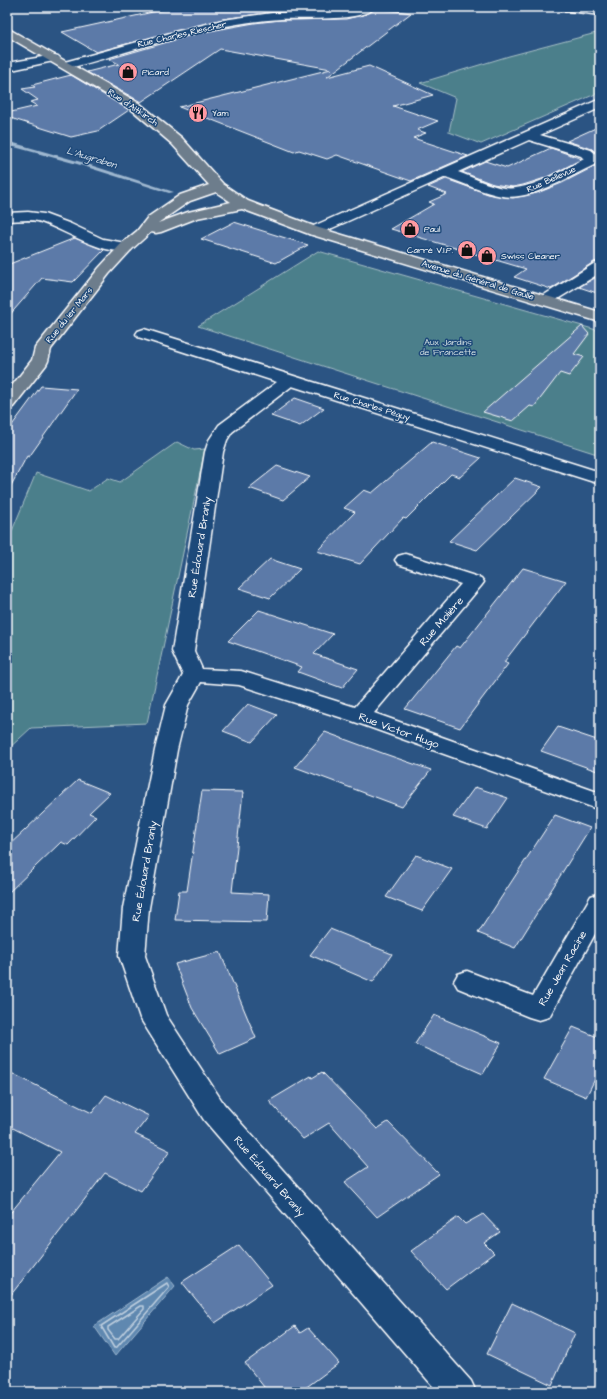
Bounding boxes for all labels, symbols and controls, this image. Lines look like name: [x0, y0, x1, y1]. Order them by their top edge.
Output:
street label: Rue Charles Riescher: [136, 18, 228, 51]
shop icon: Picard: [117, 61, 139, 83]
place label: Picard: [142, 66, 169, 79]
street label: Rue d'Altkirch: [105, 86, 161, 129]
restaurant icon: Yam: [187, 102, 209, 124]
place label: Yam: [212, 107, 228, 120]
water label: L'Augraben: [65, 144, 119, 173]
street label: Rue Bellevue: [525, 163, 578, 196]
shop icon: Paul: [399, 218, 421, 240]
place label: Paul: [424, 223, 441, 236]
shop icon: Carré V.I.P.: [456, 239, 478, 261]
place label: Carré V.I.P.: [407, 244, 453, 257]
shop icon: Swiss Cleaner: [476, 245, 498, 267]
place label: Swiss Cleaner: [501, 250, 560, 263]
street label: Avenue du Général de Gaulle: [420, 257, 536, 304]
street label: Rue du 1er Mars: [43, 284, 96, 346]
park label: Aux Jardins de Francette: [420, 336, 476, 359]
street label: Rue Charles Péguy: [332, 389, 412, 424]
street label: Rue Édouard Branly: [184, 495, 216, 599]
street label: Rue Molière: [416, 594, 467, 649]
street label: Rue Victor Hugo: [356, 709, 442, 753]
street label: Rue Édouard Branly: [128, 819, 162, 923]
street label: Rue Jean Racine: [535, 928, 590, 1009]
street label: Rue Édouard Branly: [230, 1133, 309, 1220]

